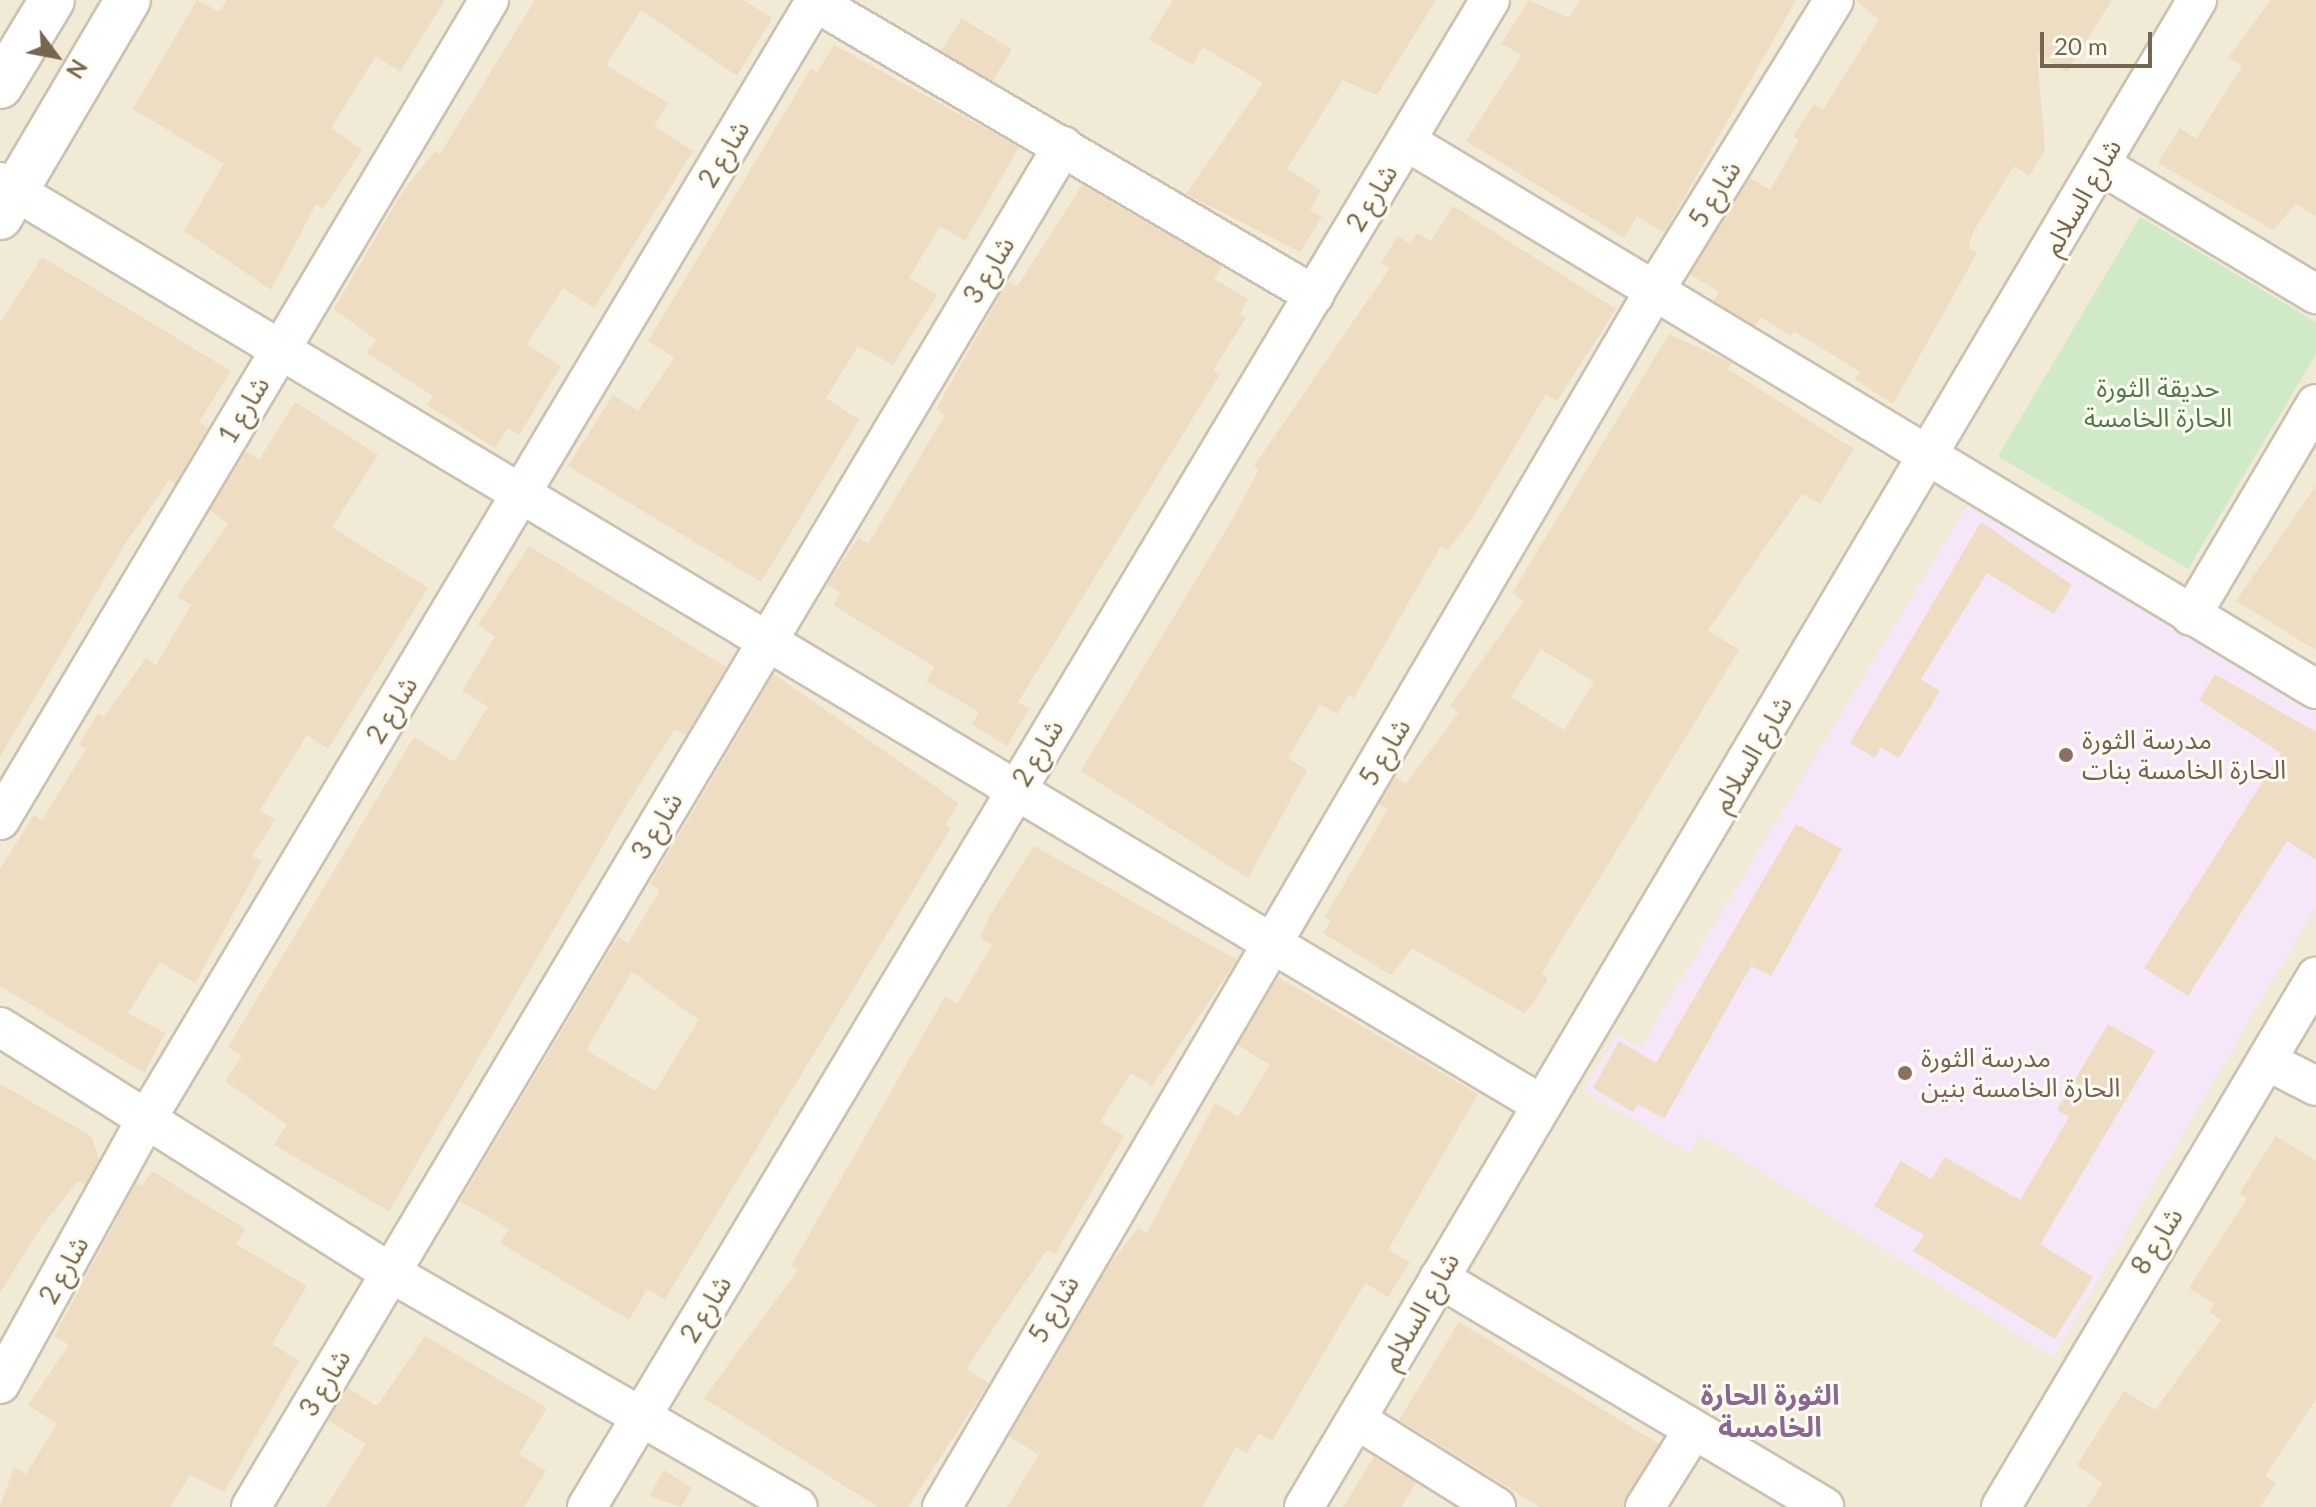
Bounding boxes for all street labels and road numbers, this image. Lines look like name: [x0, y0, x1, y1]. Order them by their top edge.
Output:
street label: شارع 2: [692, 115, 756, 193]
street label: شارع السلالم: [2036, 133, 2128, 261]
street label: شارع 5: [1683, 155, 1747, 233]
street label: شارع 2: [1340, 159, 1404, 237]
street label: شارع 3: [957, 231, 1021, 309]
street label: شارع 1: [212, 371, 276, 449]
street label: شارع 2: [360, 671, 424, 749]
street label: شارع السلالم: [1705, 691, 1799, 817]
street label: شارع 5: [1353, 713, 1417, 791]
street label: شارع 2: [1006, 714, 1070, 792]
street label: شارع 3: [625, 787, 689, 865]
street label: شارع 8: [2125, 1202, 2189, 1280]
street label: شارع 2: [33, 1231, 95, 1309]
street label: شارع السلالم: [1374, 1247, 1466, 1375]
street label: شارع 2: [674, 1270, 738, 1348]
street label: شارع 5: [1022, 1270, 1086, 1348]
street label: شارع 3: [293, 1344, 357, 1422]

